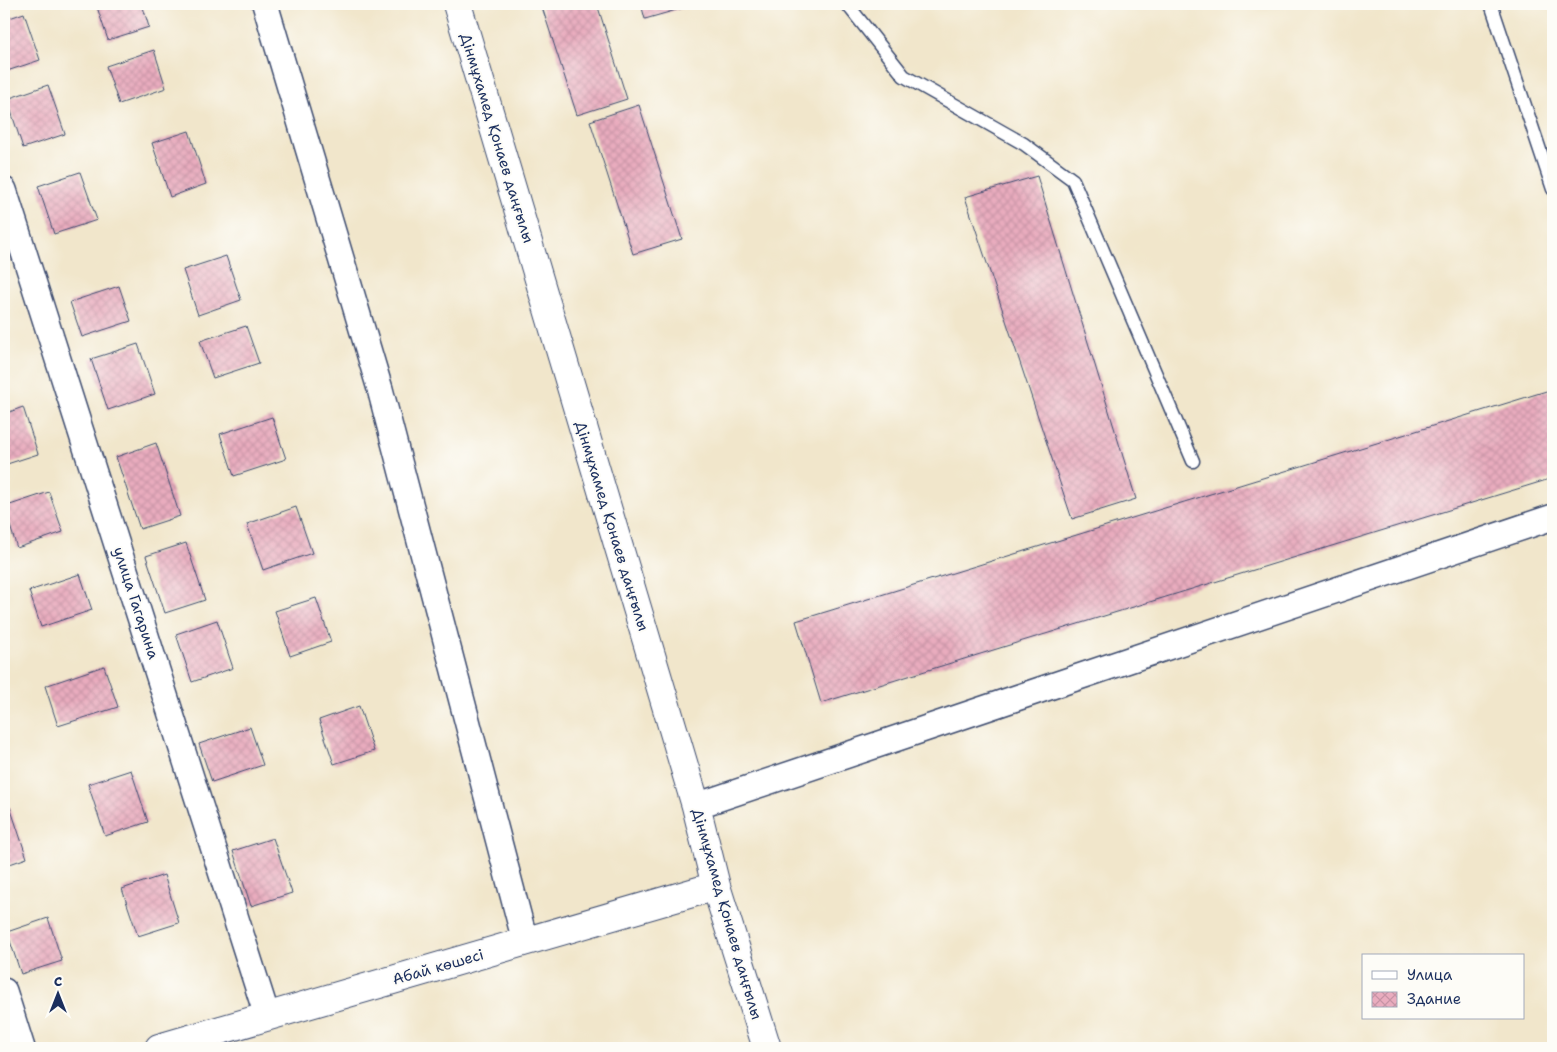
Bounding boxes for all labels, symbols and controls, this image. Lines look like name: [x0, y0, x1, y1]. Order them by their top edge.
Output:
street label: Дінмұхамед Қонаев даңғылы: [455, 31, 539, 245]
street label: Дінмұхамед Қонаев даңғылы: [570, 419, 654, 633]
street label: улица Гагарина: [108, 544, 164, 662]
street label: Дінмұхамед Қонаев даңғылы: [687, 806, 767, 1022]
street label: Абай көшесі: [390, 944, 486, 990]
legend: [1362, 954, 1524, 1020]
text: Улица: [1407, 965, 1453, 985]
north arrow: [32, 970, 82, 1020]
text: С: [54, 972, 62, 990]
text: Здание: [1407, 989, 1461, 1009]

